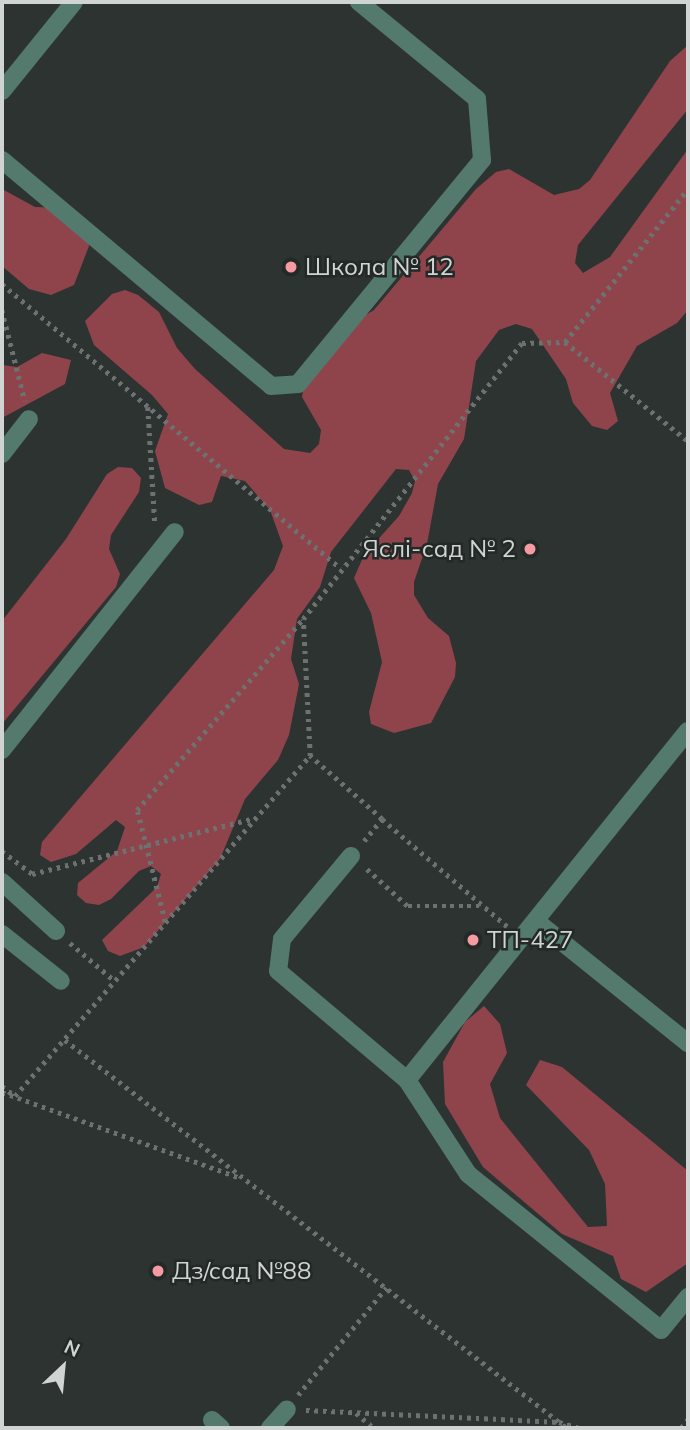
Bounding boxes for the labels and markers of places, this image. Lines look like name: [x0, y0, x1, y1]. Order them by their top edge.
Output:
place label: Школа № 12: [305, 253, 454, 281]
marker: Школа № 12: [283, 259, 299, 275]
place label: Яслі-сад № 2: [362, 535, 516, 563]
marker: Яслі-сад № 2: [522, 541, 538, 557]
place label: ТП-427: [487, 926, 573, 954]
marker: ТП-427: [465, 932, 481, 948]
place label: Дз/сад №88: [172, 1257, 311, 1285]
marker: Дз/сад №88: [150, 1263, 166, 1279]

